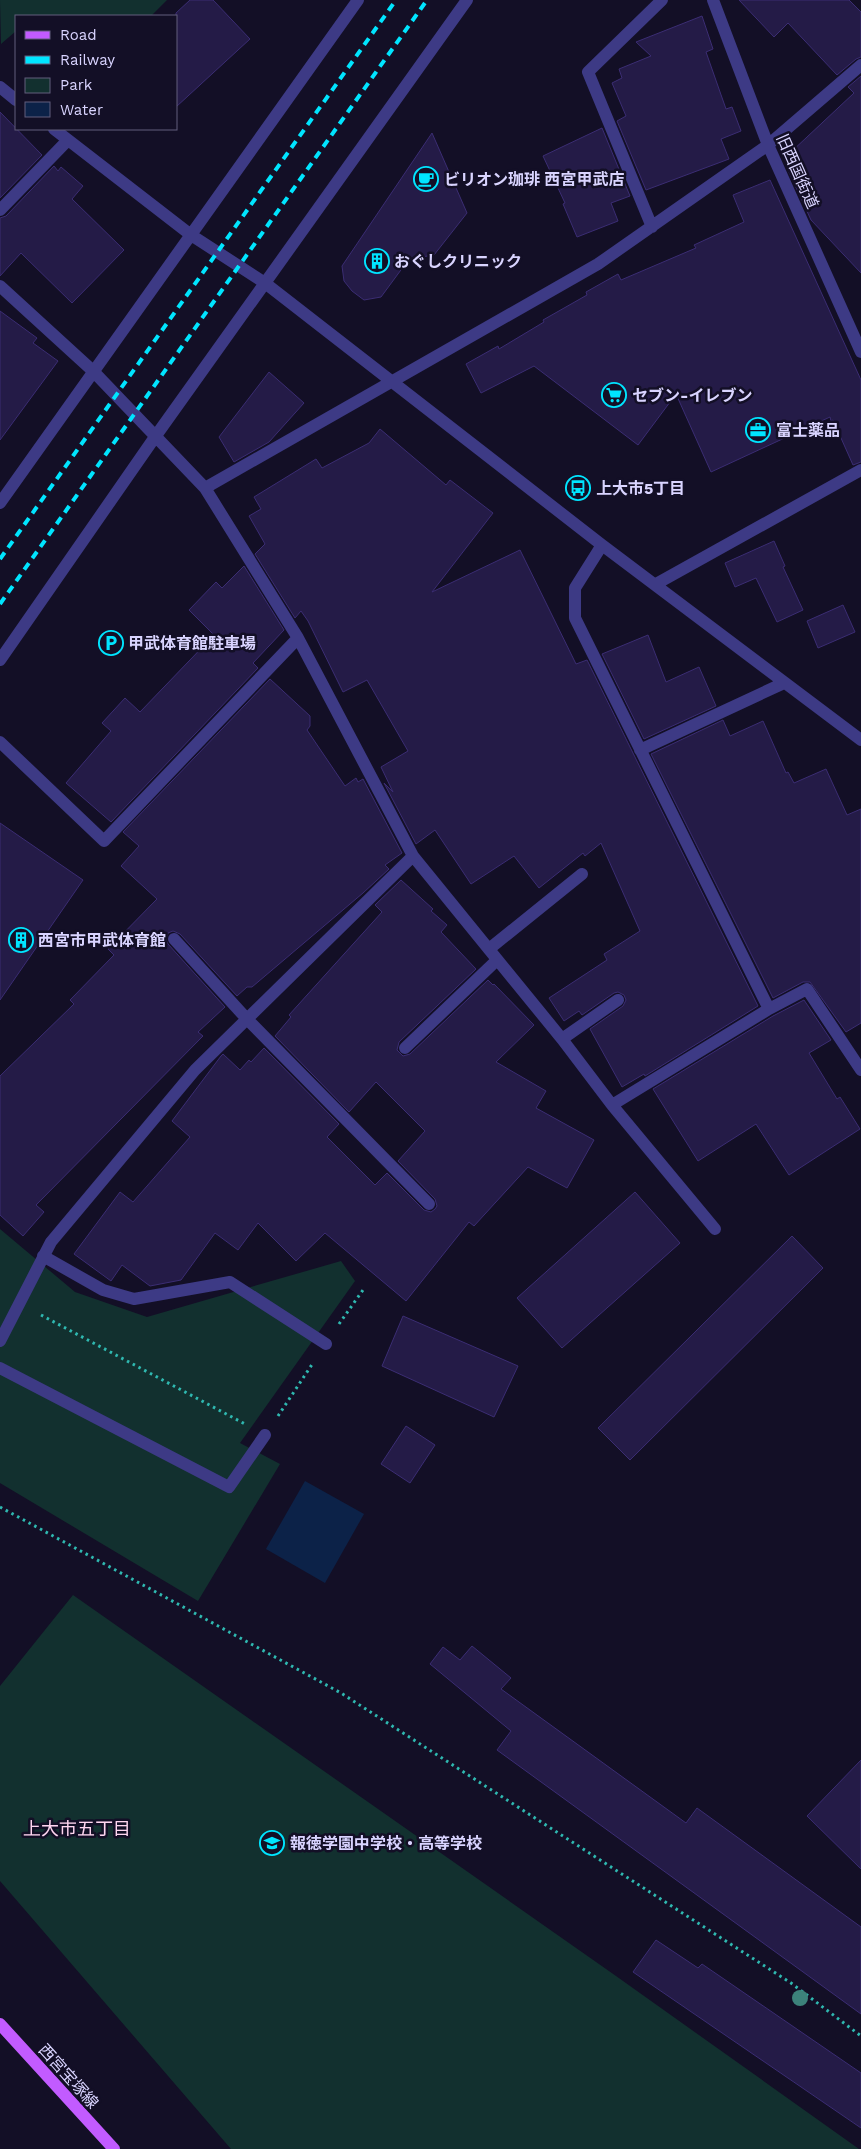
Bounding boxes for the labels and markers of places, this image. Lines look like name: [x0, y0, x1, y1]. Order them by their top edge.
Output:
cafe icon: ビリオン珈琲 西宮甲武店: [413, 166, 439, 192]
place label: ビリオン珈琲 西宮甲武店: [444, 170, 625, 189]
building icon: おぐしクリニック: [364, 248, 390, 274]
place label: おぐしクリニック: [394, 252, 522, 271]
supermarket icon: セブン-イレブン: [601, 382, 627, 408]
place label: セブン-イレブン: [632, 386, 752, 405]
office icon: 富士薬品: [745, 417, 771, 443]
place label: 富士薬品: [776, 421, 840, 440]
bus stop icon: 上大市5丁目: [565, 475, 591, 501]
place label: 上大市5丁目: [596, 479, 685, 498]
parking icon: 甲武体育館駐車場: [98, 630, 124, 656]
place label: 甲武体育館駐車場: [128, 634, 256, 653]
building icon: 西宮市甲武体育館: [8, 927, 34, 953]
place label: 西宮市甲武体育館: [38, 931, 166, 950]
school or university icon: 報徳学園中学校・高等学校: [259, 1830, 285, 1856]
place label: 報徳学園中学校・高等学校: [290, 1834, 482, 1853]

